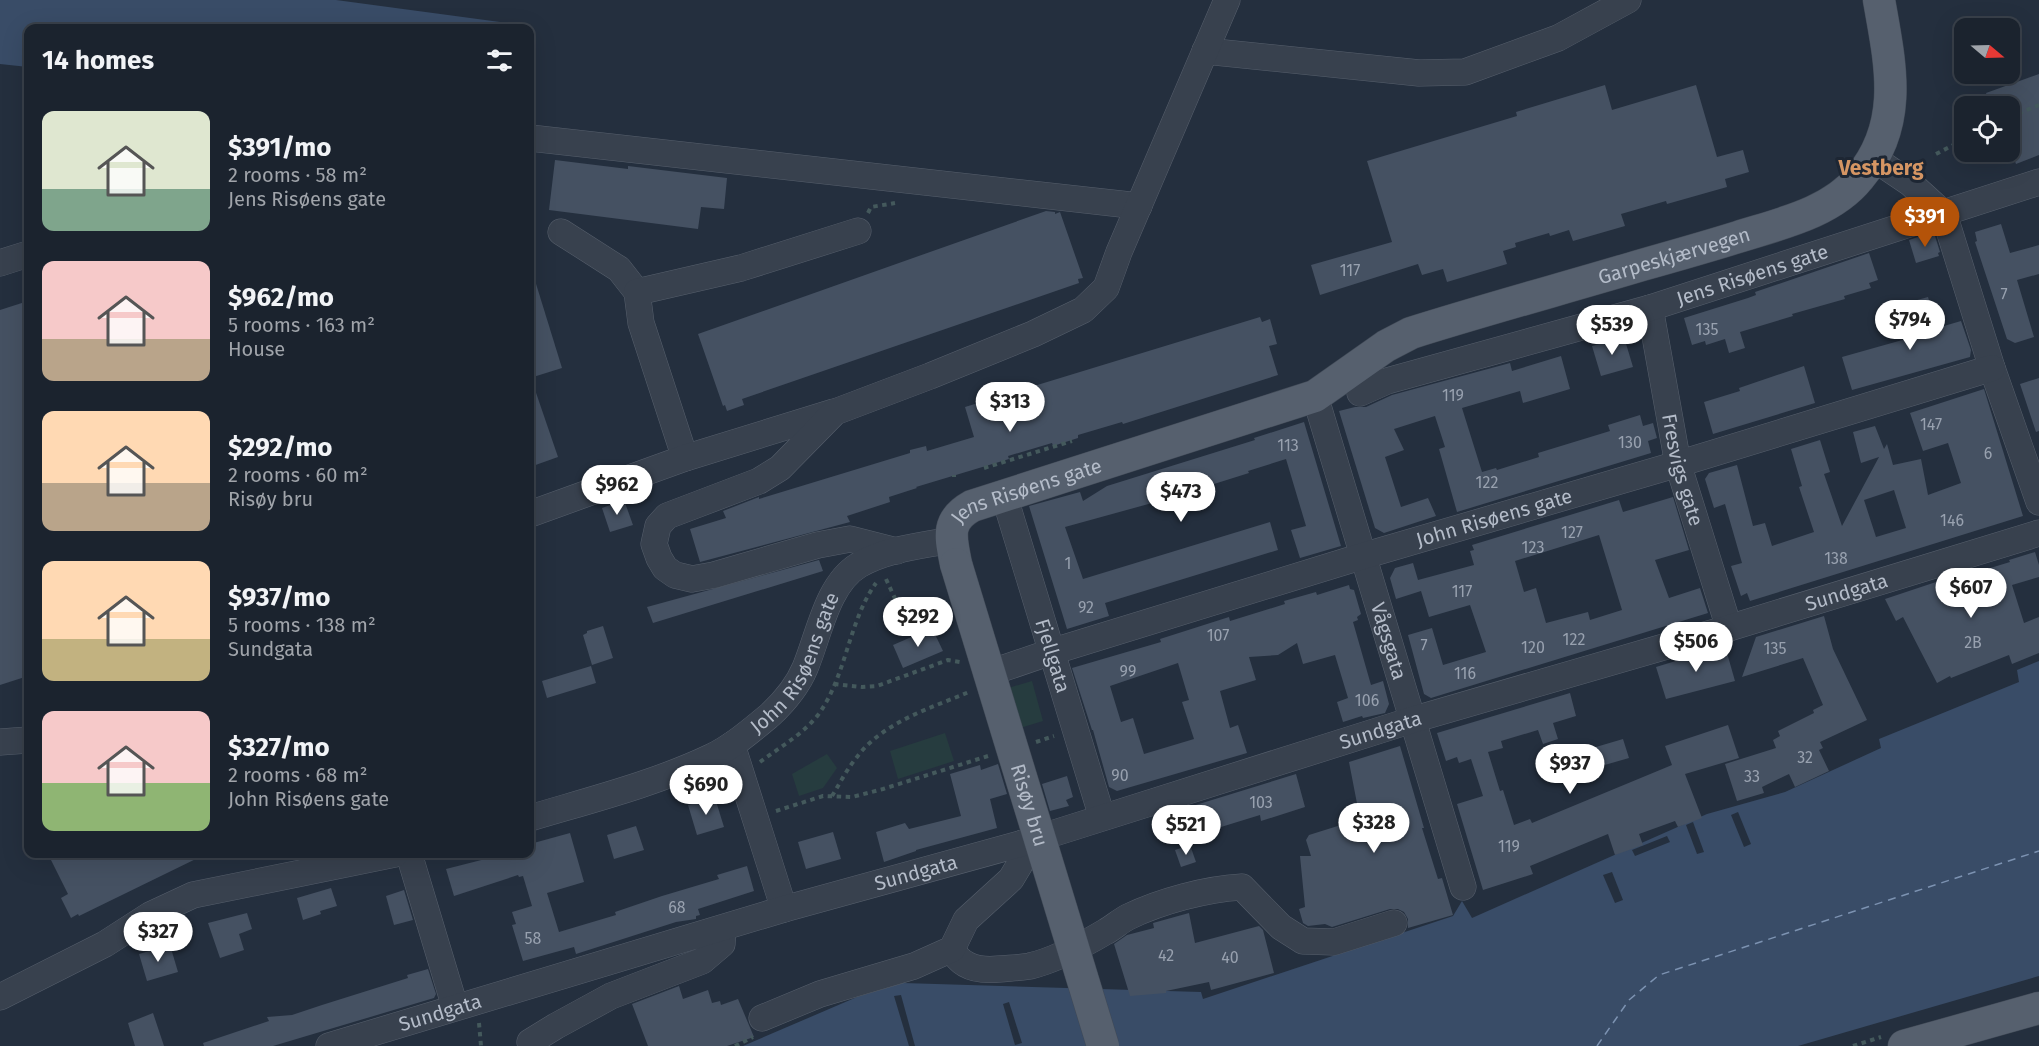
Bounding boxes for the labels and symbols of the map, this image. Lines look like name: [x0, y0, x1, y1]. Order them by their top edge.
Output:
north arrow: [1954, 18, 2020, 84]
district label: Vestberg: [1837, 155, 1924, 181]
pin: $391: [1889, 197, 1961, 248]
street label: Garpeskjærvegen: [1595, 222, 1753, 289]
street label: Jens Risøens gate: [1673, 239, 1831, 311]
house number: 117: [1340, 261, 1360, 280]
house number: 7: [2000, 285, 2008, 304]
pin: $794: [1874, 300, 1946, 351]
pin: $539: [1576, 305, 1648, 356]
house number: 135: [1696, 320, 1718, 339]
pin: $313: [974, 382, 1046, 433]
house number: 119: [1442, 386, 1464, 405]
street label: Fresvigs gate: [1657, 412, 1709, 529]
house number: 147: [1920, 415, 1942, 434]
house number: 130: [1618, 433, 1642, 452]
house number: 113: [1277, 436, 1299, 455]
house number: 6: [1984, 444, 1992, 463]
street label: Jens Risøens gate: [945, 453, 1105, 528]
pin: $962: [581, 465, 653, 516]
pin: $473: [1145, 472, 1217, 523]
house number: 122: [1476, 473, 1498, 492]
street label: John Risøens gate: [1413, 484, 1575, 552]
house number: 146: [1940, 511, 1964, 530]
house number: 127: [1561, 523, 1583, 542]
house number: 123: [1522, 538, 1544, 557]
house number: 138: [1824, 549, 1848, 568]
house number: 1: [1065, 554, 1071, 573]
street label: Sundgata: [1802, 568, 1891, 616]
pin: $607: [1935, 568, 2007, 619]
house number: 117: [1452, 582, 1472, 601]
street label: John Risøens gate: [745, 588, 844, 739]
pin: $292: [882, 597, 954, 648]
house number: 92: [1078, 598, 1094, 617]
street label: Vågsgata: [1366, 600, 1412, 683]
street label: Fjellgata: [1030, 616, 1076, 696]
pin: $506: [1660, 622, 1732, 673]
house number: 107: [1207, 626, 1229, 645]
house number: 122: [1563, 630, 1585, 649]
house number: 2B: [1964, 633, 1982, 652]
house number: 7: [1420, 636, 1428, 655]
house number: 120: [1521, 638, 1545, 657]
house number: 135: [1764, 639, 1786, 658]
house number: 99: [1120, 662, 1136, 681]
house number: 116: [1454, 664, 1476, 683]
house number: 106: [1355, 691, 1379, 710]
street label: Sundgata: [1336, 706, 1424, 754]
pin: $937: [1534, 744, 1606, 795]
house number: 32: [1797, 748, 1813, 767]
street label: Risøy bru: [1006, 761, 1053, 849]
pin: $690: [670, 765, 742, 816]
house number: 90: [1111, 766, 1129, 785]
house number: 33: [1744, 767, 1760, 786]
house number: 103: [1249, 793, 1273, 812]
pin: $328: [1338, 803, 1410, 854]
pin: $521: [1150, 805, 1222, 856]
house number: 119: [1498, 837, 1520, 856]
street label: Sundgata: [872, 850, 960, 895]
house number: 68: [668, 898, 686, 917]
pin: $327: [122, 912, 194, 963]
house number: 58: [525, 929, 542, 948]
house number: 42: [1158, 946, 1174, 965]
house number: 40: [1221, 948, 1239, 967]
street label: Sundgata: [396, 989, 484, 1036]

